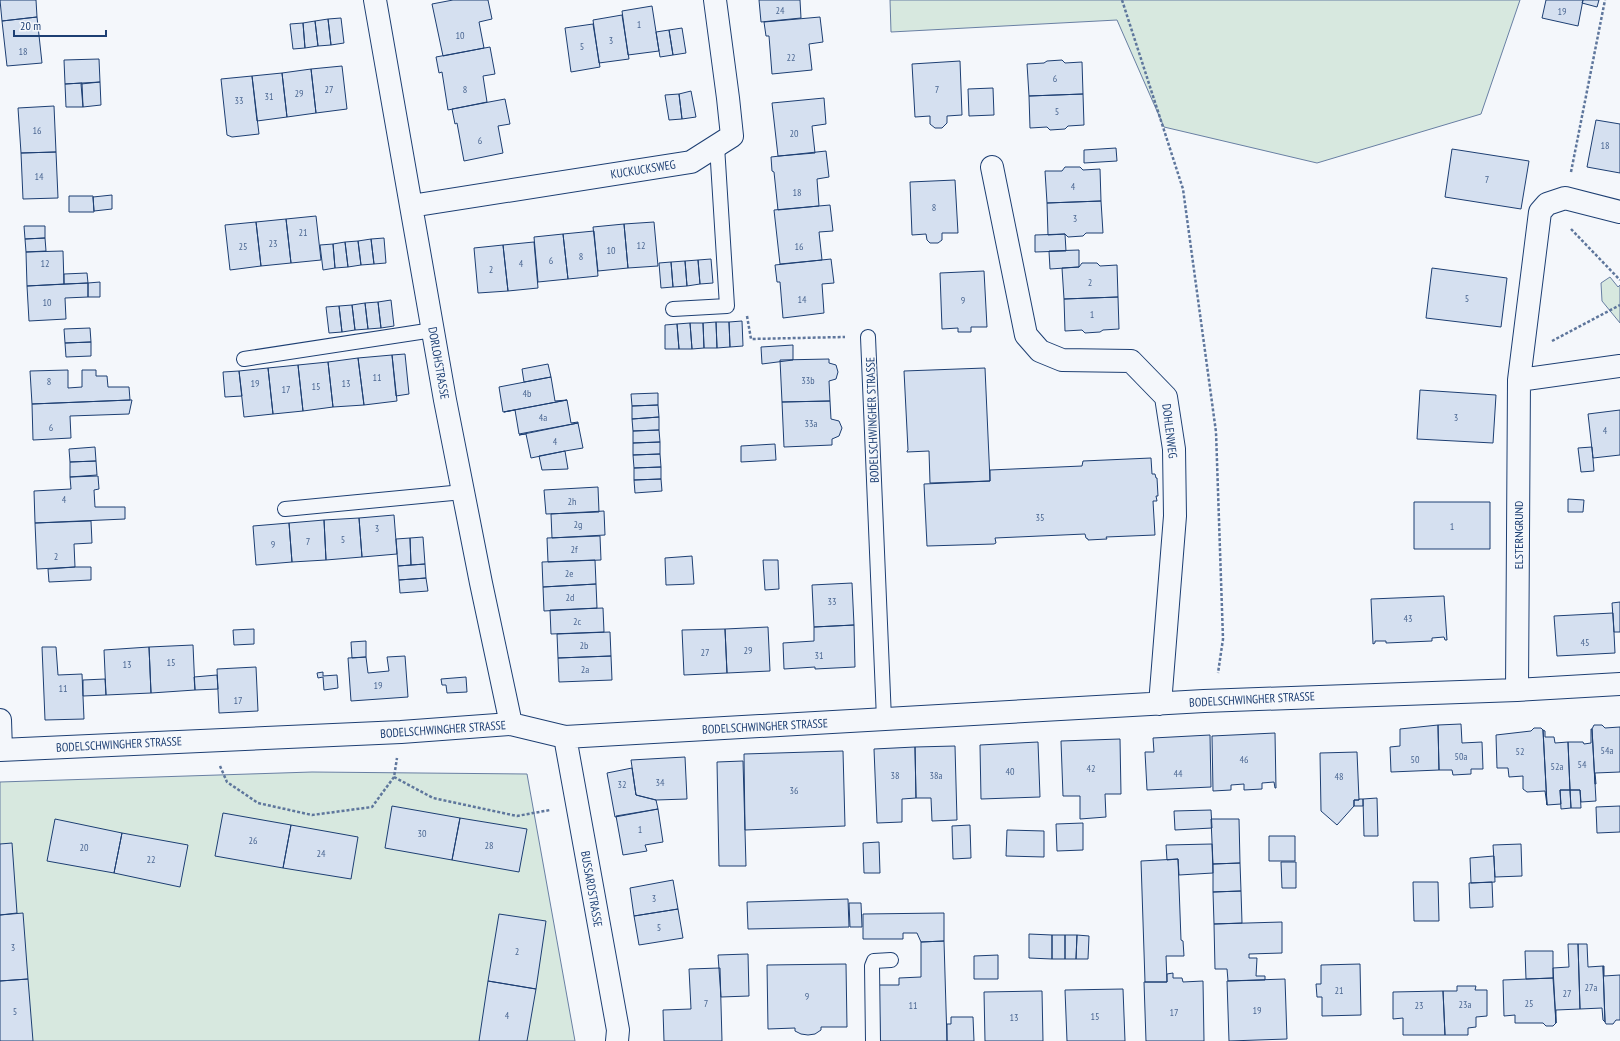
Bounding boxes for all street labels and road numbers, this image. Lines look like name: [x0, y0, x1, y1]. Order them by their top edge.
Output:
street label: KUCKUCKSWEG: [609, 156, 677, 182]
street label: DORLOHSTRASSE: [425, 326, 453, 400]
street label: BODELSCHWINGHER STRASSE: [862, 357, 882, 483]
street label: DOHLENWEG: [1159, 403, 1181, 459]
street label: ELSTERNGRUND: [1511, 501, 1526, 569]
street label: BODELSCHWINGHER STRASSE: [1189, 688, 1315, 710]
street label: BODELSCHWINGHER STRASSE: [702, 715, 828, 737]
street label: BODELSCHWINGHER STRASSE: [380, 717, 506, 741]
street label: BODELSCHWINGHER STRASSE: [56, 733, 182, 755]
street label: BUSSARDSTRASSE: [578, 850, 606, 928]

